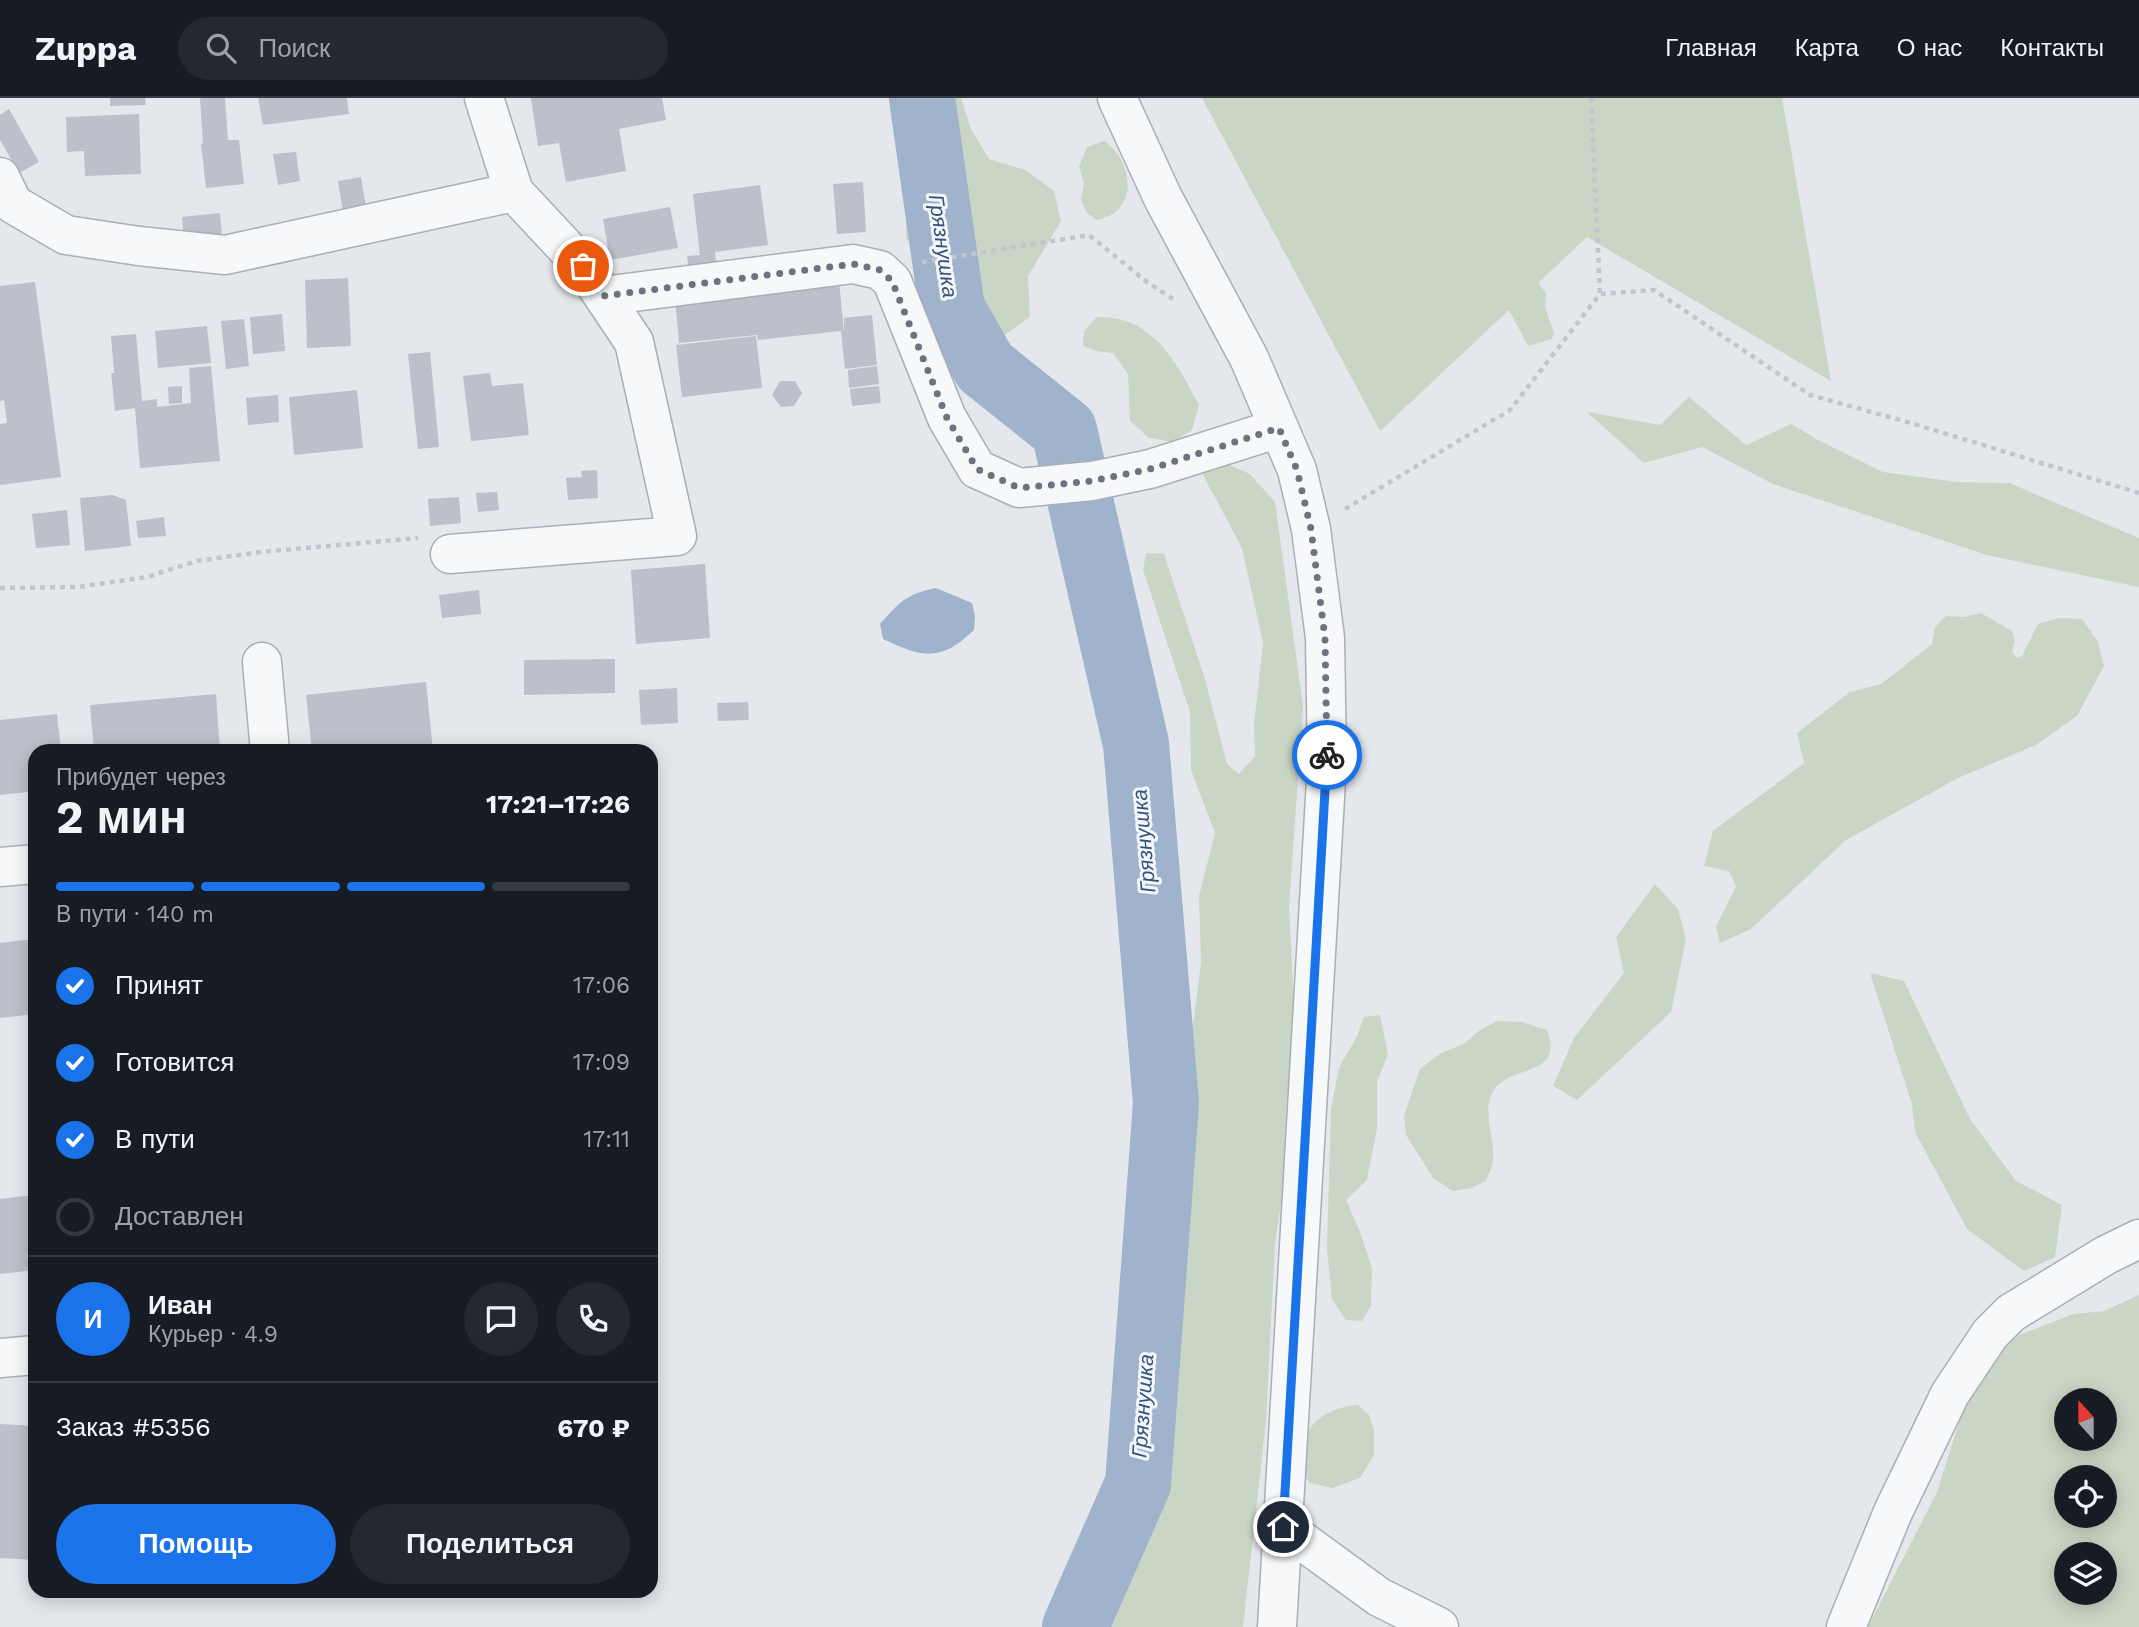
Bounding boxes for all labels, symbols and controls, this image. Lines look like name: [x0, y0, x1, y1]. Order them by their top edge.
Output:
search box: [178, 17, 668, 80]
text: Zuppa: [35, 29, 136, 68]
icon: search: [202, 29, 240, 67]
text: Поиск: [258, 33, 330, 63]
text: Главная: [1665, 34, 1757, 62]
text: Карта: [1795, 34, 1859, 62]
text: О нас: [1897, 34, 1962, 62]
text: Контакты: [2000, 34, 2104, 62]
water label: Грязнушка: [924, 193, 963, 299]
pin: [553, 236, 613, 296]
icon: bag: [564, 247, 602, 285]
courier: [1292, 720, 1362, 790]
icon: bike: [1308, 736, 1346, 774]
text: Прибудет через: [56, 764, 226, 791]
water label: Грязнушка: [1127, 788, 1160, 894]
text: 17:21–17:26: [486, 789, 630, 819]
text: 2 мин: [56, 790, 187, 844]
text: В пути · 140 m: [56, 901, 214, 928]
icon: check: [56, 967, 94, 1005]
text: Принят: [115, 970, 203, 1000]
text: 17:06: [573, 972, 630, 999]
icon: check: [56, 1044, 94, 1082]
text: Готовится: [115, 1047, 234, 1077]
text: 17:09: [573, 1049, 630, 1076]
icon: check: [56, 1121, 94, 1159]
text: В пути: [115, 1124, 195, 1154]
text: 17:11: [583, 1126, 630, 1153]
text: Доставлен: [115, 1201, 244, 1231]
button: chat: [464, 1282, 538, 1356]
button: phone: [556, 1282, 630, 1356]
text: Иван: [148, 1290, 213, 1320]
text: И: [84, 1304, 102, 1334]
text: Курьер · 4.9: [148, 1321, 278, 1348]
water label: Грязнушка: [1126, 1353, 1159, 1459]
north arrow: [2054, 1388, 2118, 1451]
map controls: [2054, 1388, 2117, 1605]
text: Заказ #5356: [56, 1412, 211, 1442]
text: 670 ₽: [557, 1413, 630, 1443]
button: locate: [2054, 1465, 2117, 1528]
pin: [1253, 1497, 1313, 1557]
button: Помощь: [56, 1504, 336, 1584]
button: Поделиться: [350, 1504, 630, 1584]
icon: home: [1264, 1508, 1302, 1546]
button: layers: [2054, 1542, 2117, 1605]

